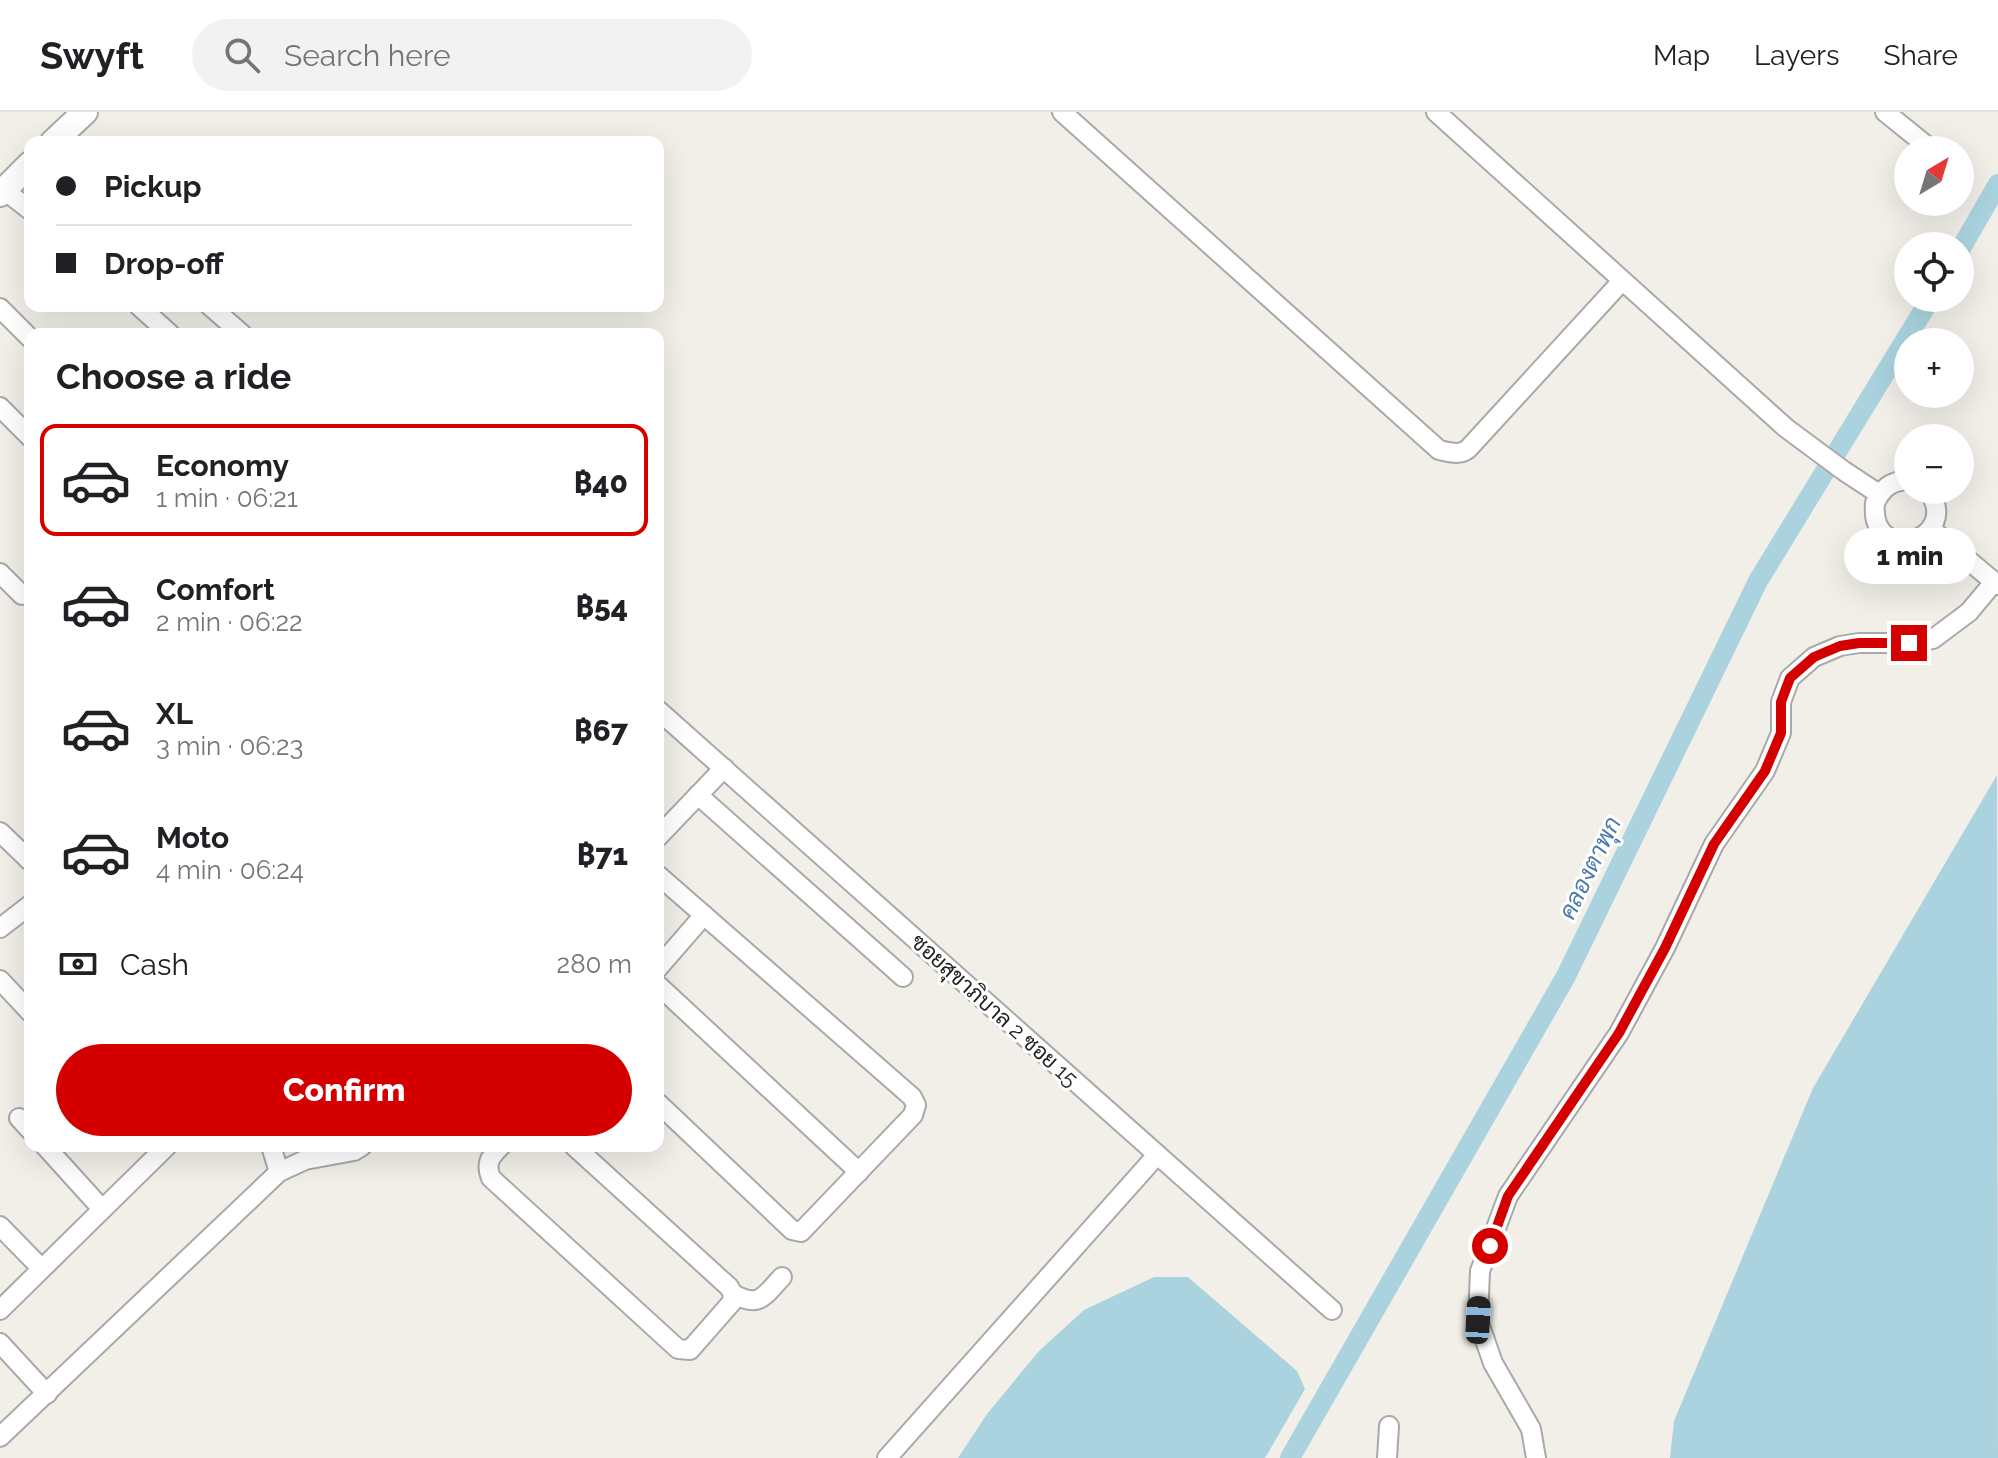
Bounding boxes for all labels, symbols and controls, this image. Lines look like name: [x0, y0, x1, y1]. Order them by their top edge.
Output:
search box: [192, 19, 752, 91]
text: Swyft: [40, 33, 144, 78]
icon: search: [220, 33, 264, 77]
text: Search here: [284, 38, 451, 73]
text: Map: [1653, 39, 1710, 72]
text: Layers: [1754, 39, 1840, 72]
text: Share: [1884, 39, 1958, 72]
north arrow: [1894, 136, 1974, 216]
map controls: [1894, 136, 1974, 504]
text: Pickup: [104, 169, 202, 204]
button: locate: [1894, 232, 1974, 312]
text: Drop-off: [104, 246, 224, 281]
button: +: [1894, 328, 1974, 408]
text: Choose a ride: [56, 355, 291, 397]
button: −: [1894, 424, 1974, 504]
icon: car: [60, 444, 132, 516]
text: Economy: [156, 448, 289, 483]
text: ฿40: [574, 465, 628, 500]
text: 1 min · 06:21: [156, 483, 298, 513]
callout: 1 min: [1843, 527, 1975, 583]
text: 1 min: [1877, 541, 1943, 571]
icon: car: [60, 568, 132, 640]
text: Comfort: [156, 572, 275, 607]
text: ฿54: [576, 589, 628, 624]
text: 2 min · 06:22: [156, 607, 303, 637]
route end: [1891, 625, 1927, 661]
icon: car: [60, 692, 132, 764]
text: XL: [156, 696, 193, 731]
text: ฿67: [574, 713, 628, 748]
text: 3 min · 06:23: [156, 731, 303, 761]
water label: คลองตาพุก: [1552, 812, 1629, 925]
icon: car: [60, 816, 132, 888]
text: Moto: [156, 820, 229, 855]
text: ฿71: [577, 837, 628, 872]
text: 4 min · 06:24: [156, 855, 304, 885]
street label: ซอยสุขาภิบาล 2 ซอย 15: [904, 928, 1084, 1094]
icon: cash: [56, 942, 100, 986]
text: Cash: [120, 947, 189, 982]
text: 280 m: [557, 949, 632, 979]
button: Confirm: [56, 1044, 632, 1136]
route start: [1472, 1228, 1508, 1264]
car: [1465, 1295, 1491, 1345]

